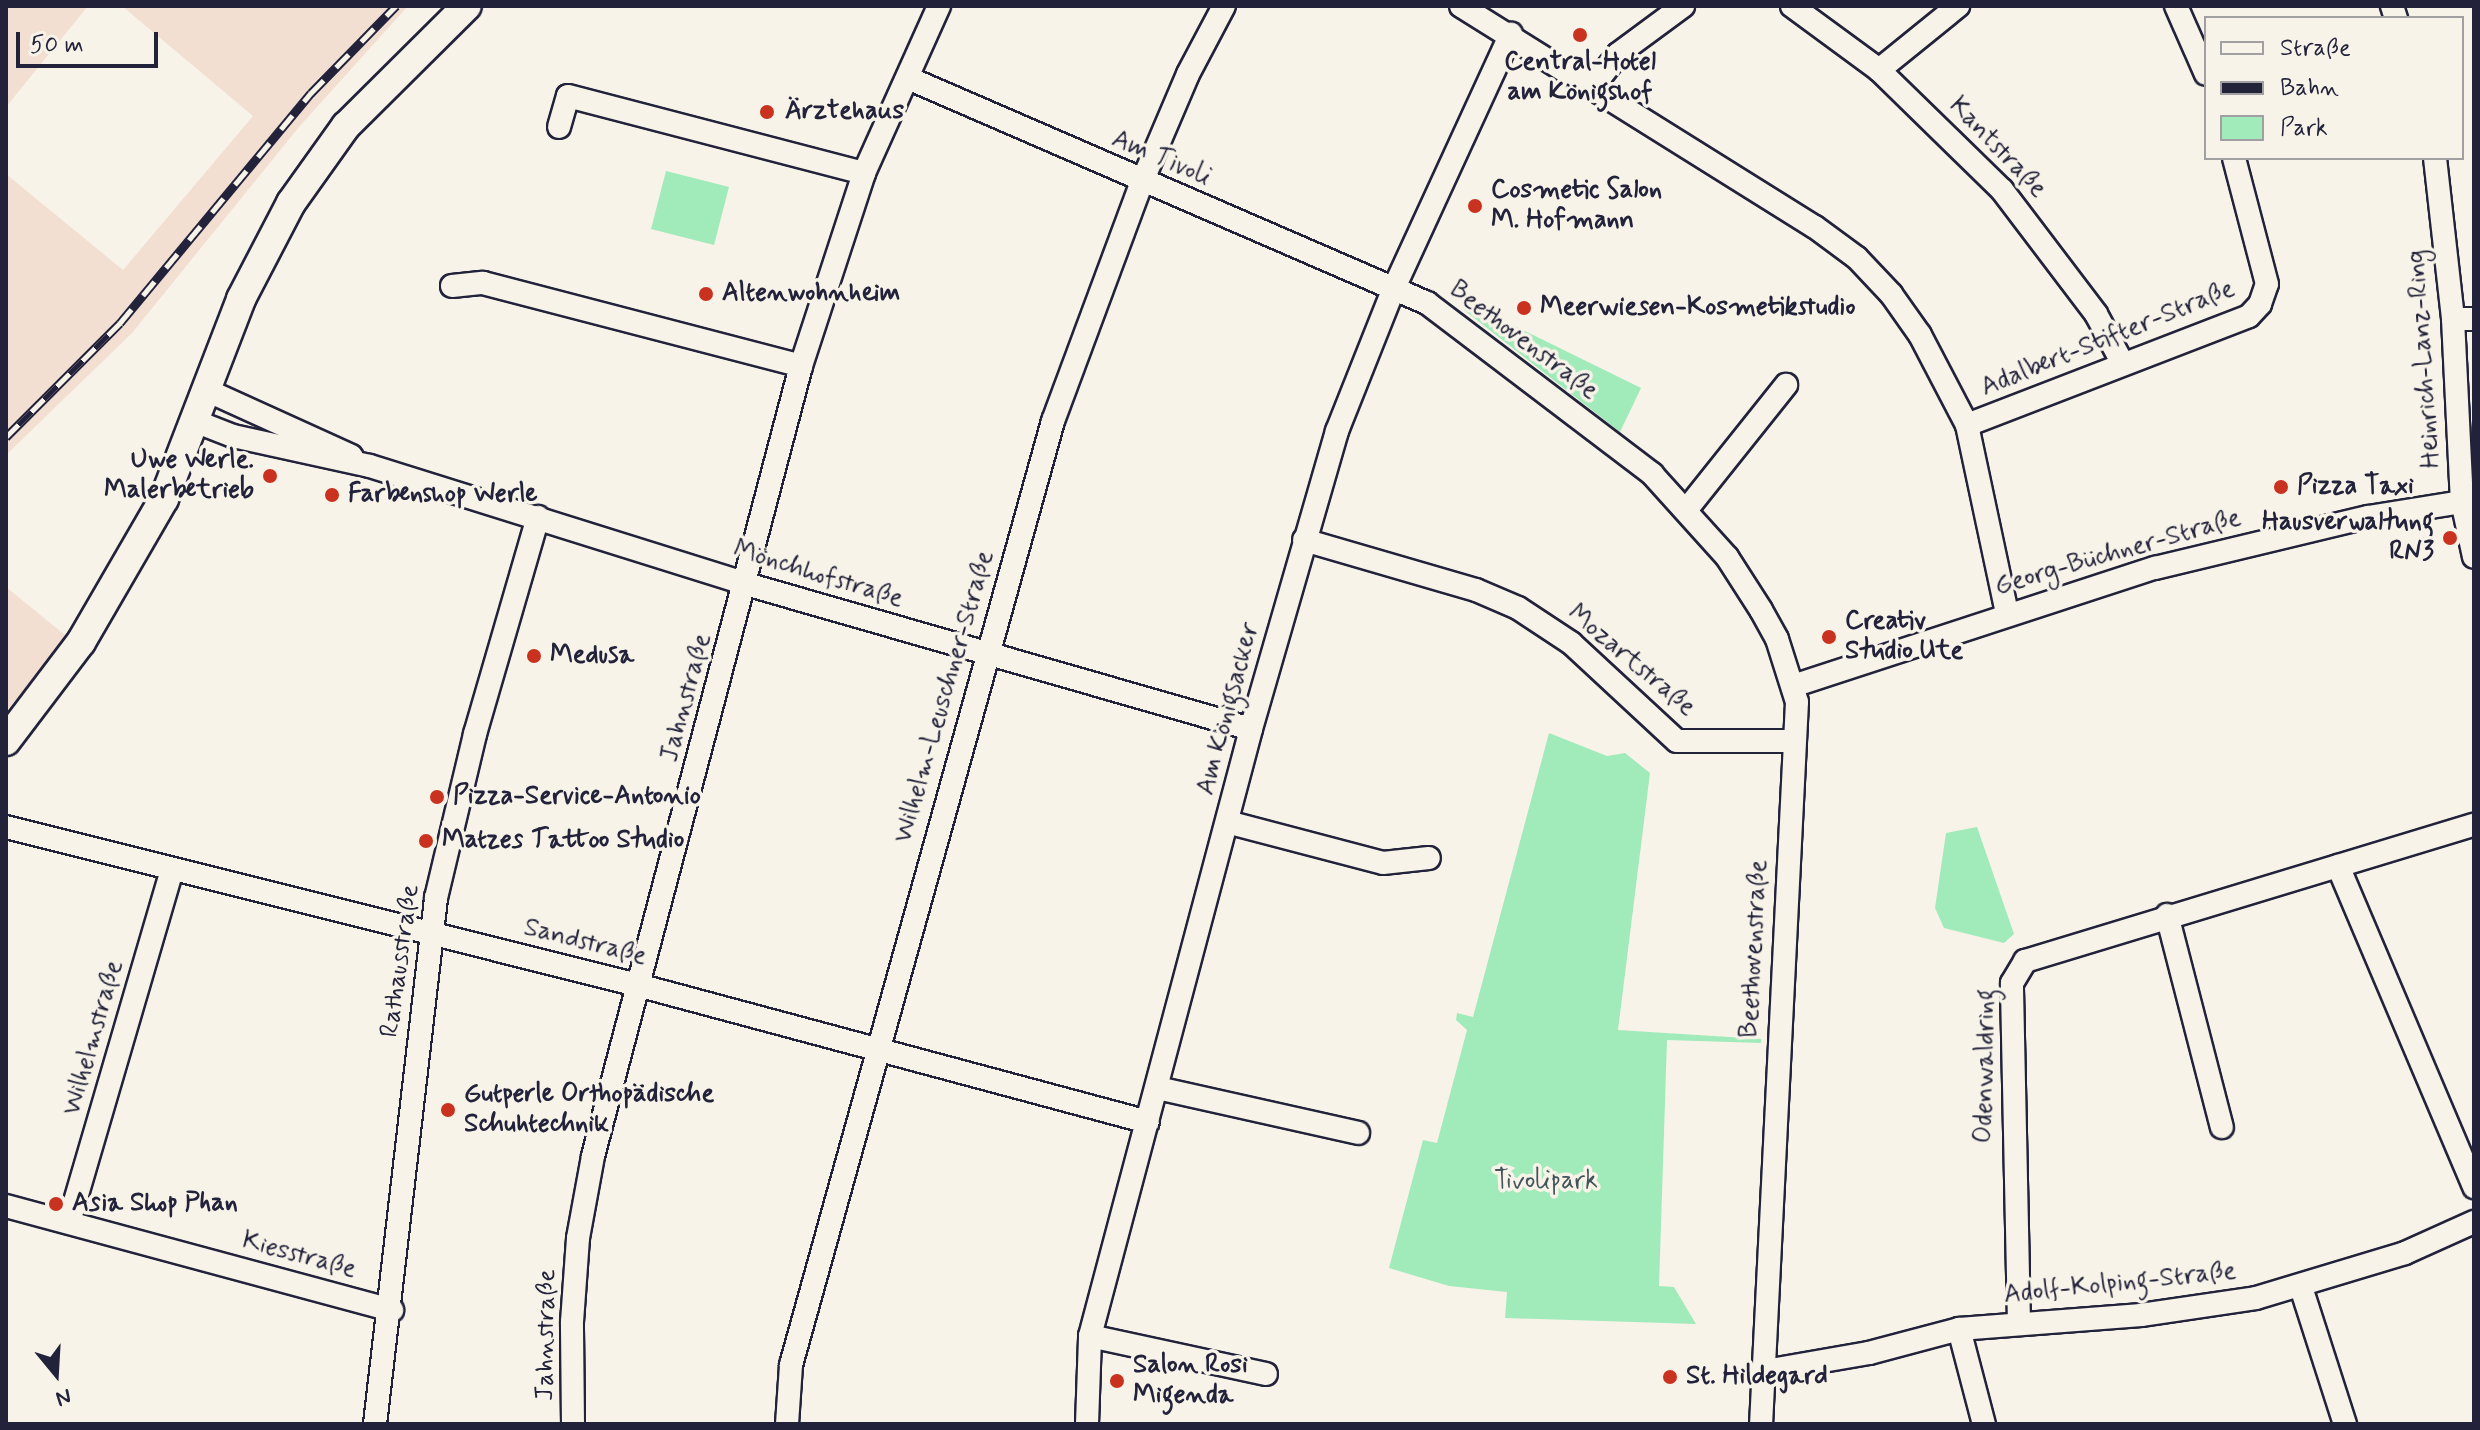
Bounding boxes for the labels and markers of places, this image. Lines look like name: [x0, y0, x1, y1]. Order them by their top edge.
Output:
marker: Central-Hotel am Königshof: [1571, 26, 1589, 44]
place label: Central-Hotel am Königshof: [1504, 47, 1656, 108]
place label: Ärztehaus: [785, 96, 904, 128]
marker: Ärztehaus: [756, 101, 778, 123]
place label: Cosmetic Salon M. Hofmann: [1491, 175, 1672, 236]
marker: Cosmetic Salon M. Hofmann: [1466, 197, 1484, 215]
place label: Altenwohnheim: [722, 278, 900, 310]
marker: Altenwohnheim: [697, 285, 715, 303]
place label: Meerwiesen-Kosmetikstudio: [1540, 292, 1855, 324]
marker: Meerwiesen-Kosmetikstudio: [1515, 299, 1533, 317]
place label: Uwe Werle. Malerbetrieb: [104, 445, 254, 506]
marker: Uwe Werle. Malerbetrieb: [261, 467, 279, 485]
place label: Pizza Taxi: [2297, 471, 2408, 503]
marker: Pizza Taxi: [2272, 478, 2290, 496]
place label: Farbenshop Werle: [348, 479, 537, 511]
marker: Farbenshop Werle: [323, 486, 341, 504]
place label: Hausverwaltung RN3: [2262, 507, 2434, 568]
marker: Hausverwaltung RN3: [2441, 529, 2459, 547]
place label: Creativ Studio Ute: [1845, 606, 1964, 668]
marker: Creativ Studio Ute: [1820, 628, 1838, 646]
place label: Medusa: [550, 640, 634, 672]
marker: Medusa: [525, 647, 543, 665]
place label: Pizza-Service-Antonio: [453, 781, 701, 813]
marker: Pizza-Service-Antonio: [428, 788, 446, 806]
place label: Matzes Tattoo Studio: [442, 825, 676, 857]
marker: Matzes Tattoo Studio: [417, 832, 435, 850]
place label: Gutperle Orthopädische Schuhtechnik: [464, 1079, 714, 1140]
marker: Gutperle Orthopädische Schuhtechnik: [439, 1101, 457, 1119]
place label: Asia Shop Phan: [72, 1188, 247, 1220]
marker: Asia Shop Phan: [47, 1195, 65, 1213]
place label: Salon Rosi Migenda: [1133, 1350, 1249, 1412]
place label: St. Hildegard: [1686, 1361, 1828, 1393]
marker: St. Hildegard: [1661, 1368, 1679, 1386]
marker: Salon Rosi Migenda: [1108, 1372, 1126, 1390]

